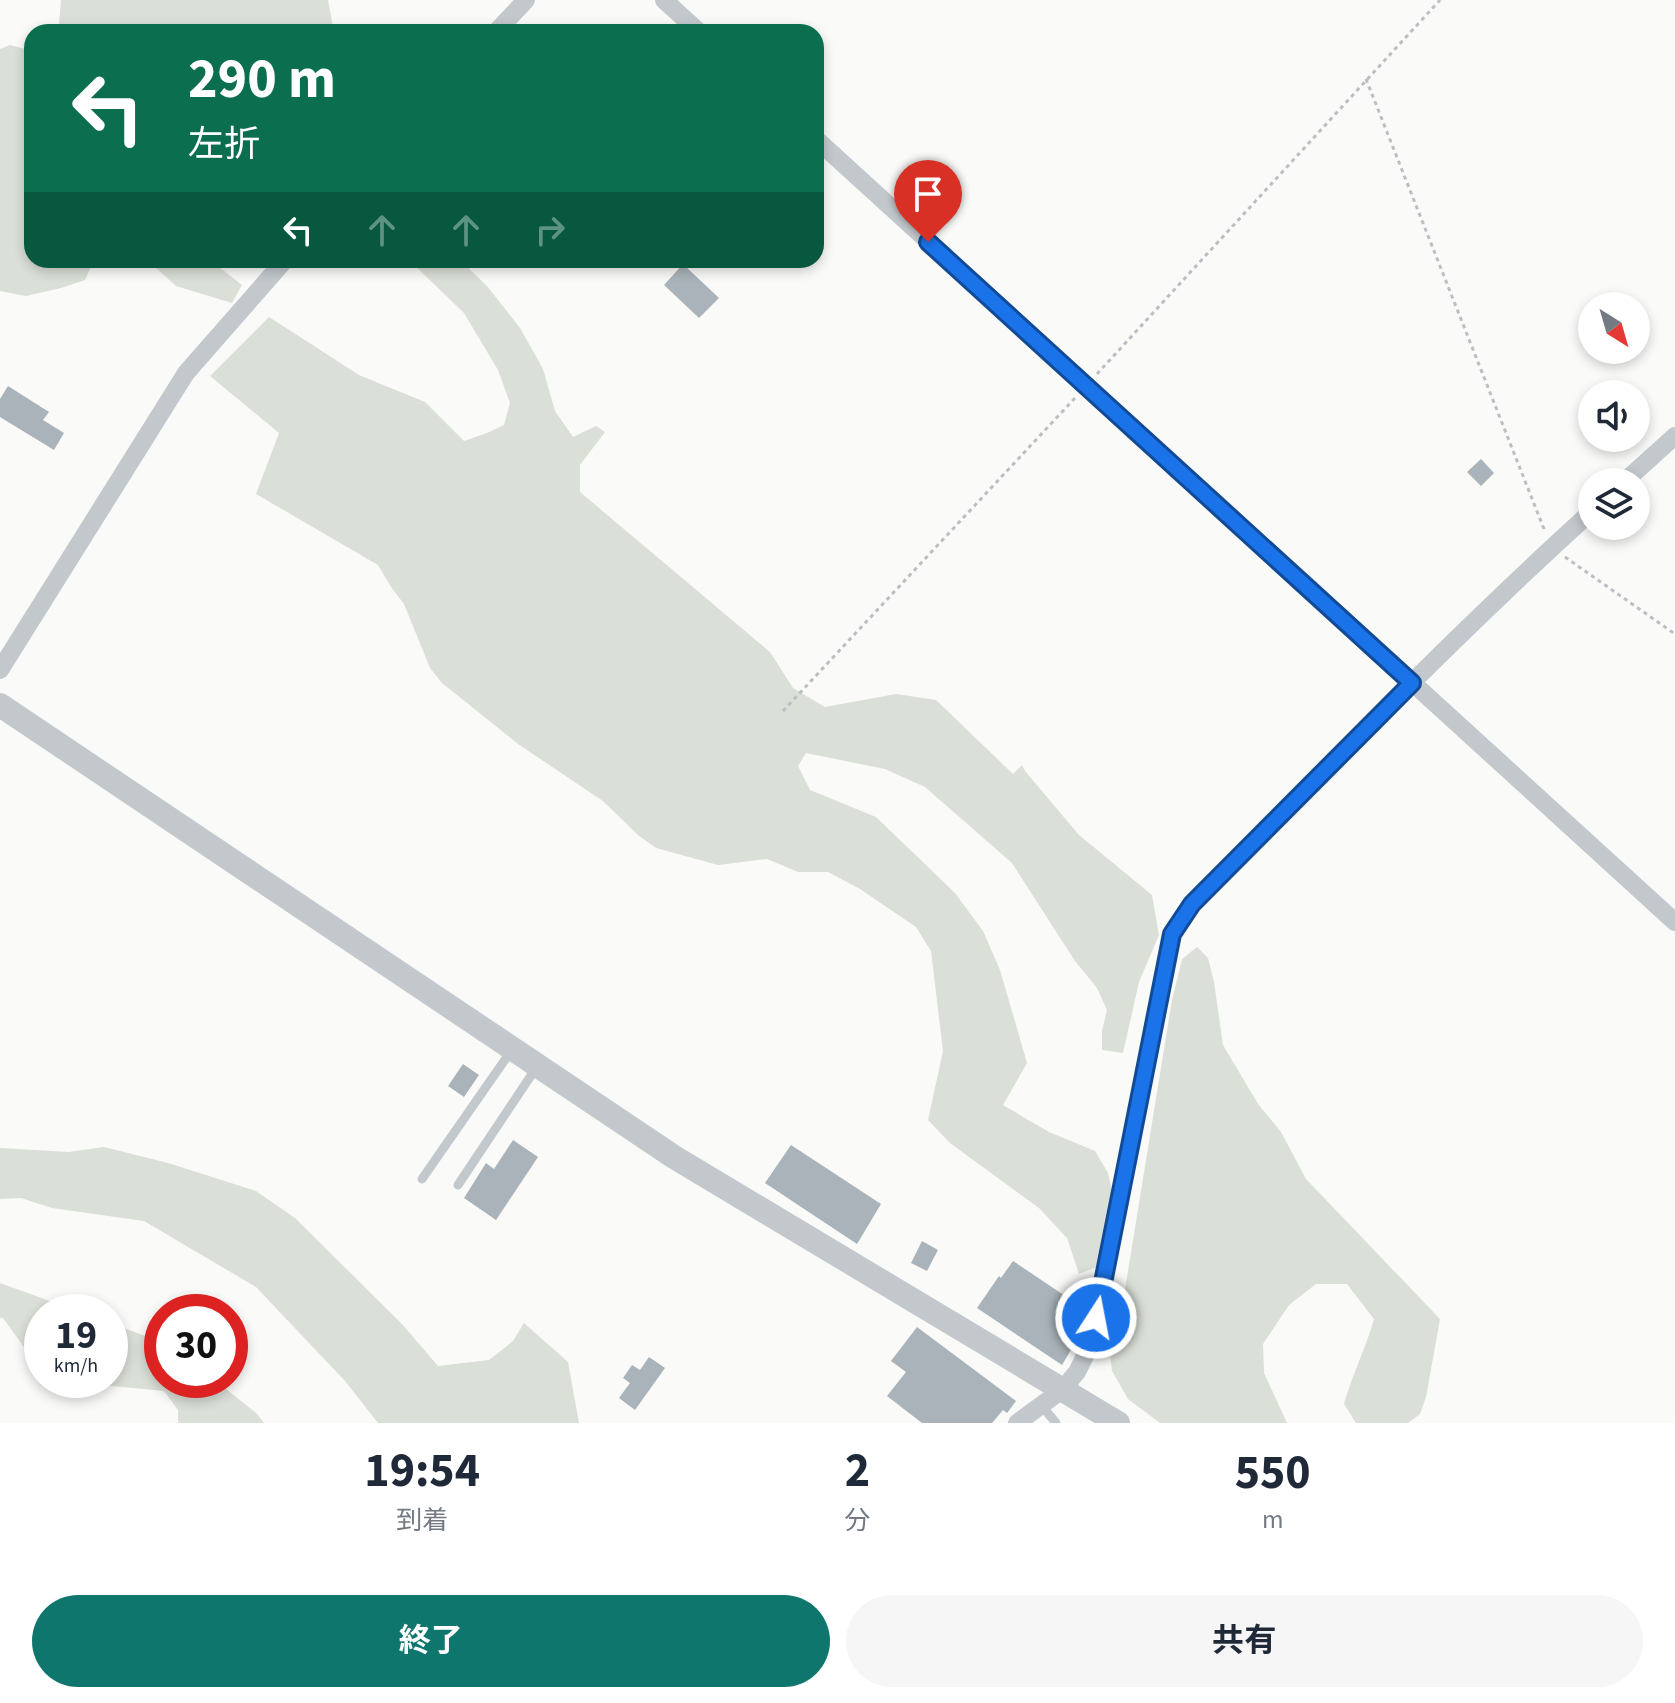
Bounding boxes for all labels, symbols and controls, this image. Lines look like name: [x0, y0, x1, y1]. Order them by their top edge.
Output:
text: 290 m: [188, 40, 336, 119]
icon: left: [56, 56, 160, 160]
text: 左折: [188, 119, 260, 170]
pin: [894, 160, 962, 242]
icon: arrive: [906, 172, 950, 216]
icon: left: [276, 208, 320, 252]
icon: ahead: [360, 208, 404, 252]
icon: ahead: [444, 208, 488, 252]
icon: right: [528, 208, 572, 252]
north arrow: [1578, 292, 1650, 364]
map controls: [1578, 292, 1650, 540]
button: sound: [1578, 380, 1650, 452]
button: layers: [1578, 468, 1650, 540]
position arrow: [1054, 1276, 1138, 1360]
speed limit sign: 30: [144, 1294, 248, 1398]
text: 19: [55, 1307, 97, 1364]
text: km/h: [54, 1352, 98, 1380]
text: 19:54: [364, 1437, 480, 1505]
text: 2: [845, 1437, 870, 1505]
text: 550: [1235, 1439, 1311, 1507]
text: m: [1262, 1501, 1283, 1538]
text: 到着: [396, 1502, 448, 1539]
text: 分: [844, 1502, 870, 1539]
button: 終了: [32, 1595, 830, 1687]
button: 共有: [846, 1595, 1643, 1687]

